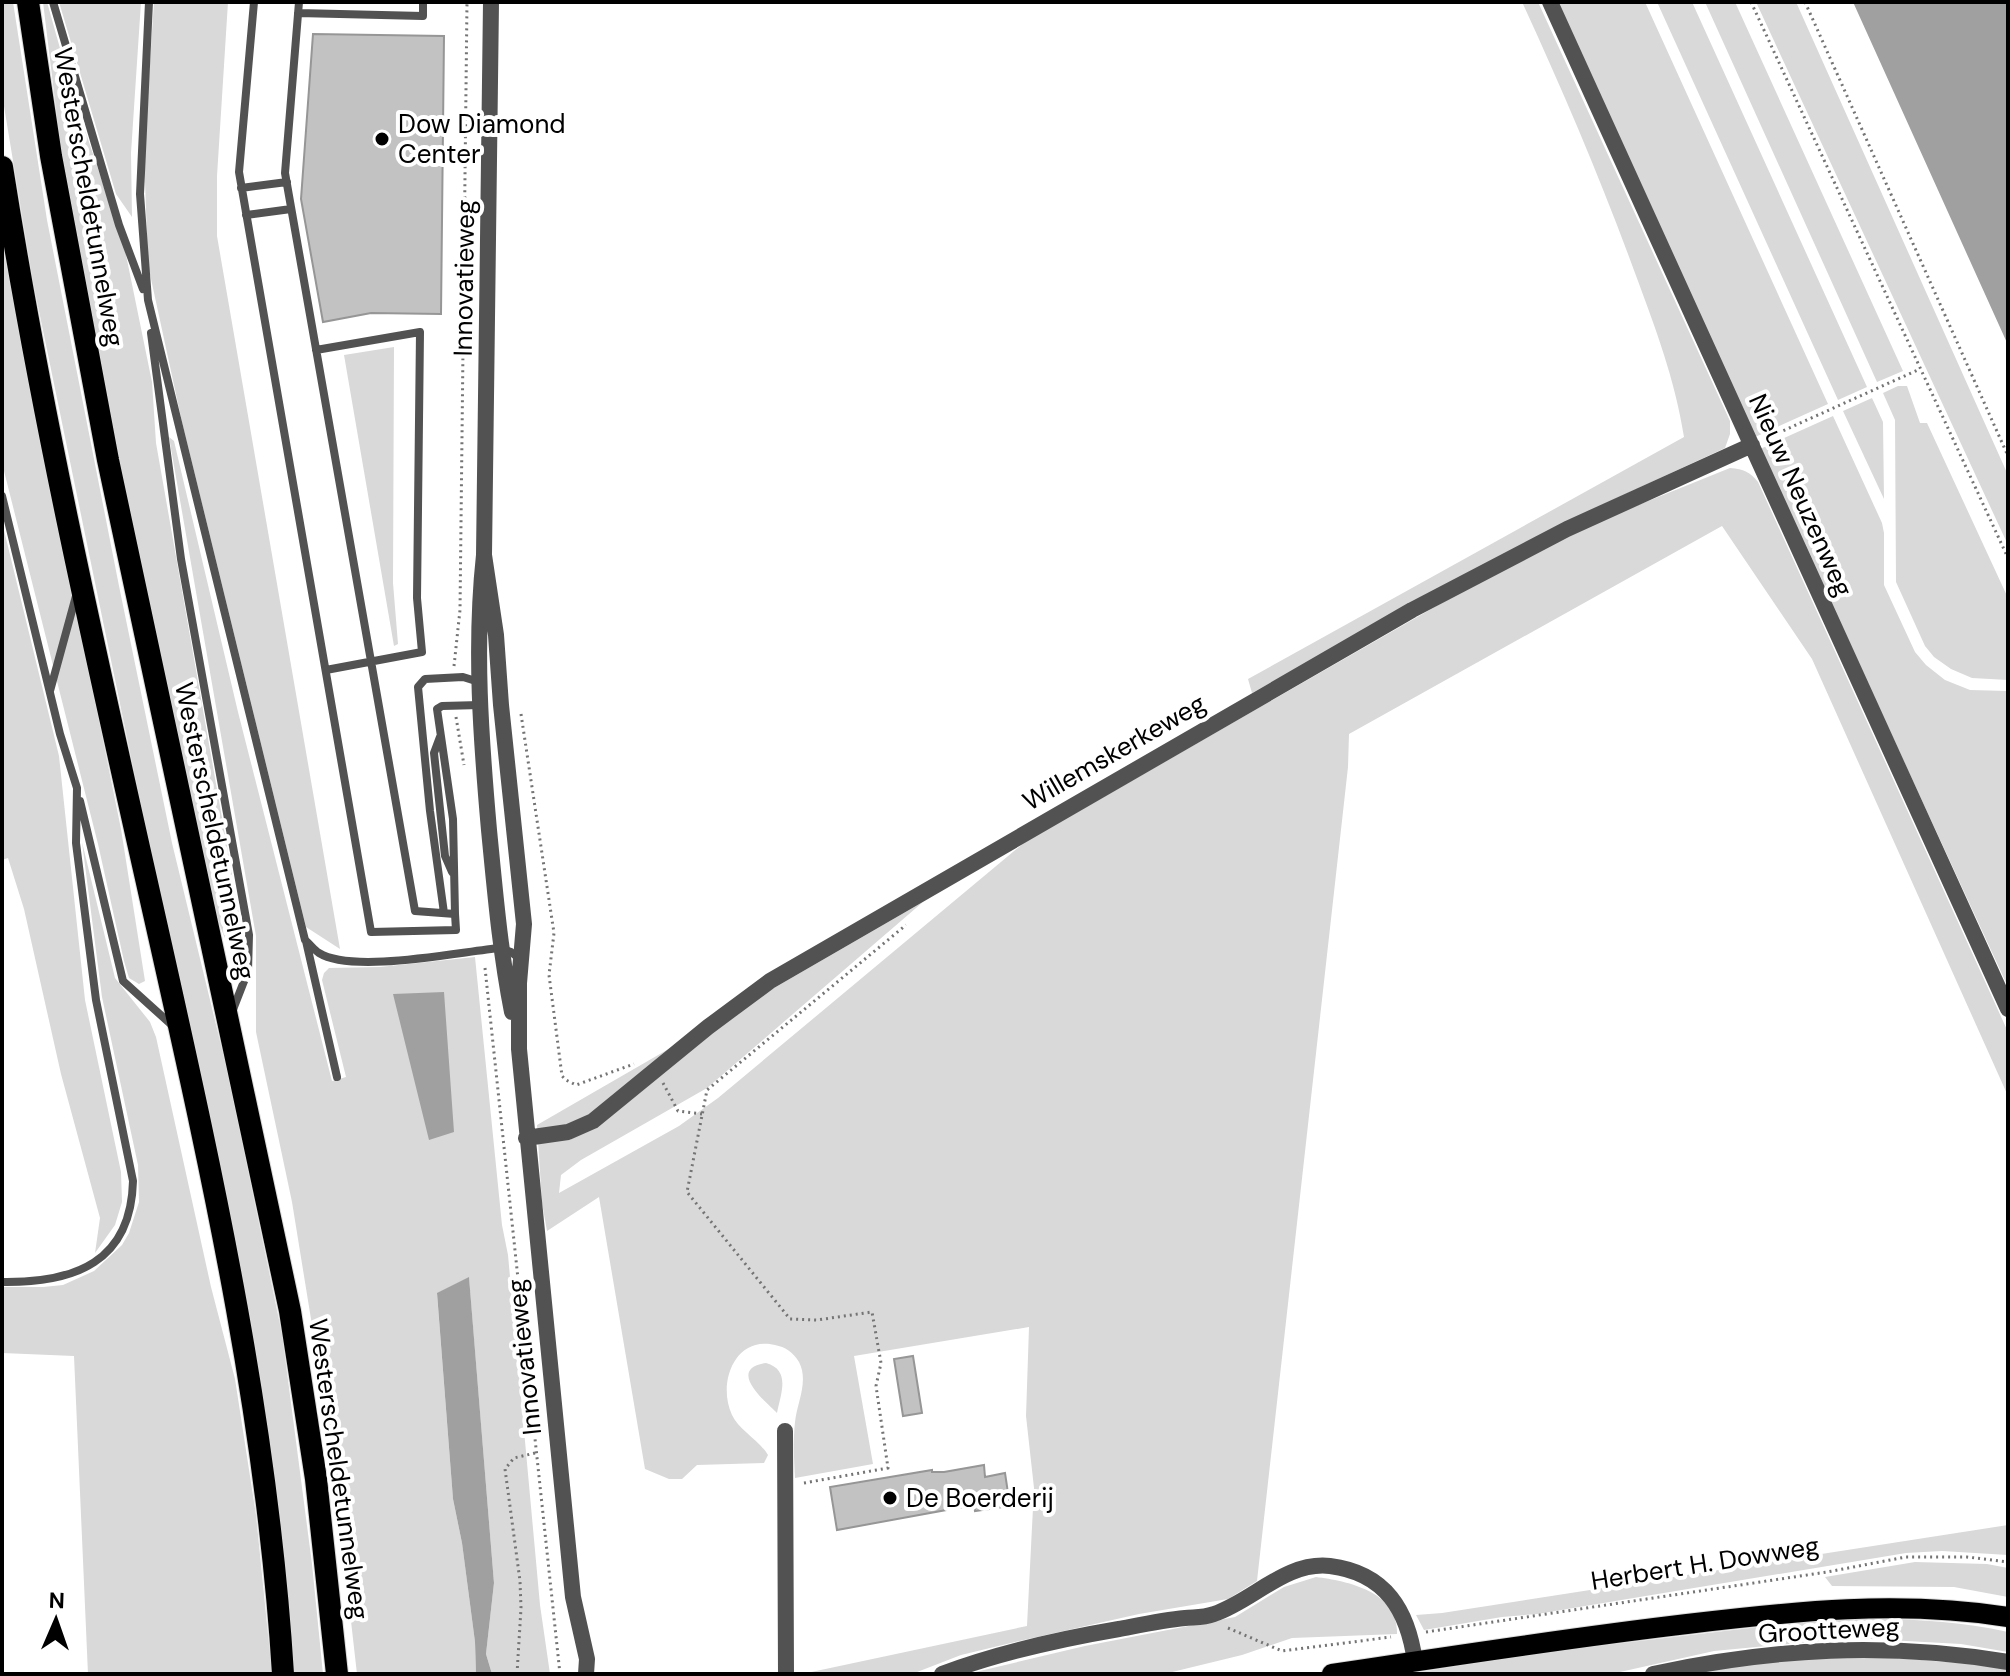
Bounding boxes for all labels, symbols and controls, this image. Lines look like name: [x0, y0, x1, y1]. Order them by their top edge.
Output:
street label: Westerscheldetunnelweg: [46, 45, 132, 349]
place label: Dow Diamond Center: [398, 107, 566, 171]
marker: Dow Diamond Center: [373, 130, 391, 148]
street label: Innovatieweg: [446, 199, 482, 357]
street label: Nieuw Neuzenweg: [1741, 388, 1861, 602]
street label: Westerscheldetunnelweg: [167, 679, 263, 983]
street label: Willemskerkeweg: [1017, 686, 1211, 818]
street label: Innovatieweg: [499, 1277, 549, 1437]
street label: Westerscheldetunnelweg: [301, 1316, 377, 1622]
place label: De Boerderij: [906, 1481, 1054, 1515]
marker: De Boerderij: [881, 1489, 899, 1507]
street label: Herbert H. Dowweg: [1588, 1528, 1822, 1598]
north arrow: [16, 1580, 96, 1660]
text: N: [48, 1586, 65, 1615]
street label: Grootteweg: [1757, 1609, 1901, 1651]

